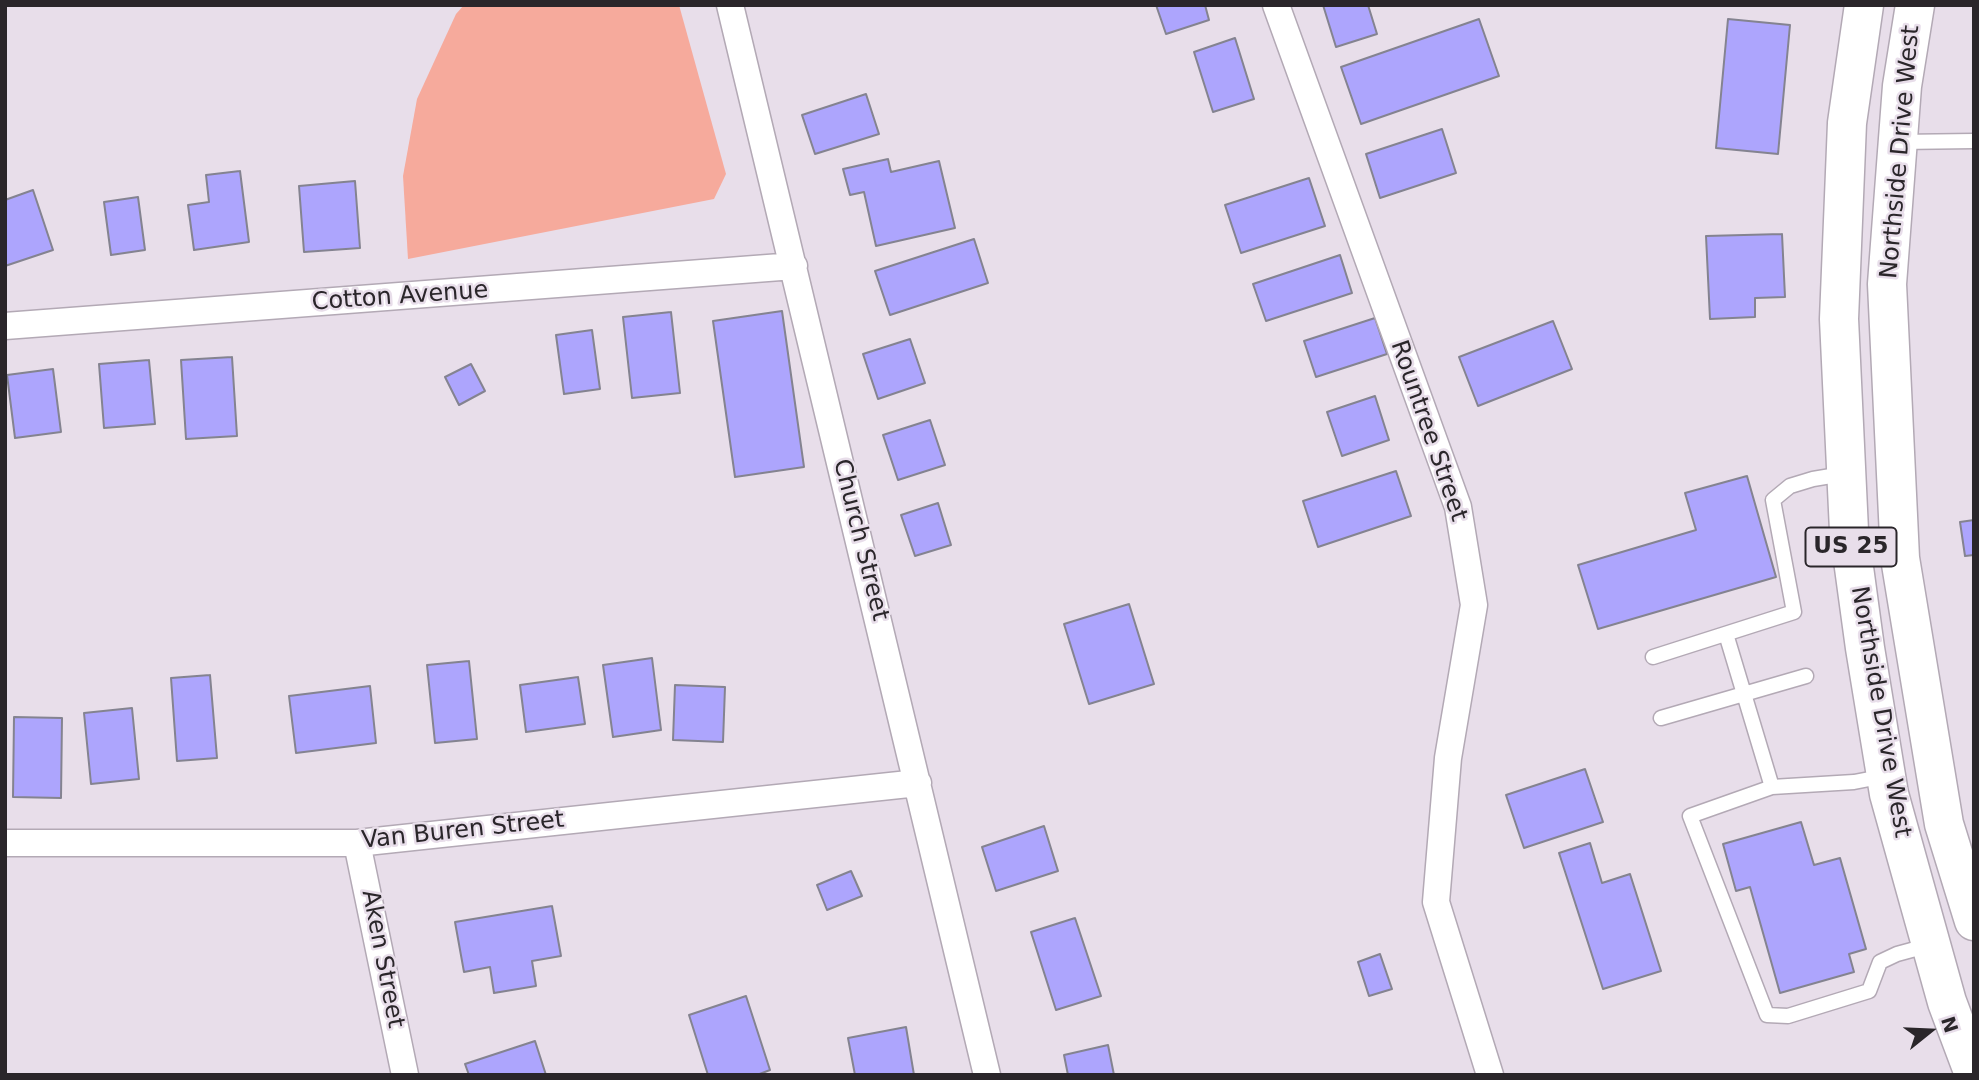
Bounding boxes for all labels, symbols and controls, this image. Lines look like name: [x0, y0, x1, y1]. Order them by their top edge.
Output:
street label: Northside Drive West: [1876, 24, 1926, 280]
street label: Cotton Avenue: [311, 276, 489, 318]
street label: Rountree Street: [1384, 337, 1472, 525]
street label: Church Street: [826, 456, 894, 624]
road number: US 25: [1806, 527, 1896, 566]
street label: Northside Drive West: [1844, 584, 1916, 840]
street label: Van Buren Street: [360, 806, 566, 856]
street label: Aken Street: [355, 888, 409, 1030]
north arrow: [1895, 996, 1965, 1066]
text: N: [1937, 1014, 1963, 1035]

